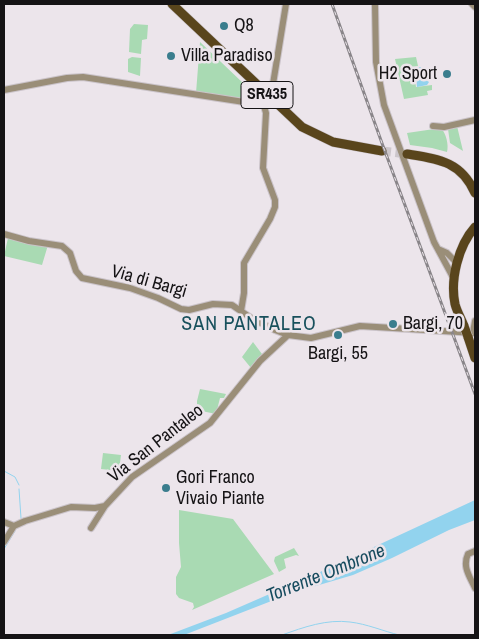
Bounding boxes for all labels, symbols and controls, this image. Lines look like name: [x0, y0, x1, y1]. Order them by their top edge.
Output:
place label: Q8: [234, 15, 254, 37]
marker: Q8: [218, 20, 230, 32]
place label: Villa Paradiso: [181, 45, 273, 67]
marker: Villa Paradiso: [165, 50, 177, 62]
place label: H2 Sport: [379, 63, 437, 85]
marker: H2 Sport: [441, 68, 453, 80]
road number: SR435: [241, 82, 293, 108]
street label: Via di Bargi: [109, 261, 189, 303]
district label: SAN PANTALEO: [180, 313, 318, 337]
place label: Bargi, 70: [403, 313, 463, 335]
marker: Bargi, 70: [387, 318, 399, 330]
marker: Bargi, 55: [332, 329, 344, 341]
place label: Bargi, 55: [308, 343, 368, 365]
street label: Via San Pantaleo: [104, 400, 208, 488]
place label: Gori Franco Vivaio Piante: [176, 467, 264, 509]
marker: Gori Franco Vivaio Piante: [160, 482, 172, 494]
water label: Torrente Ombrone: [263, 540, 389, 608]

